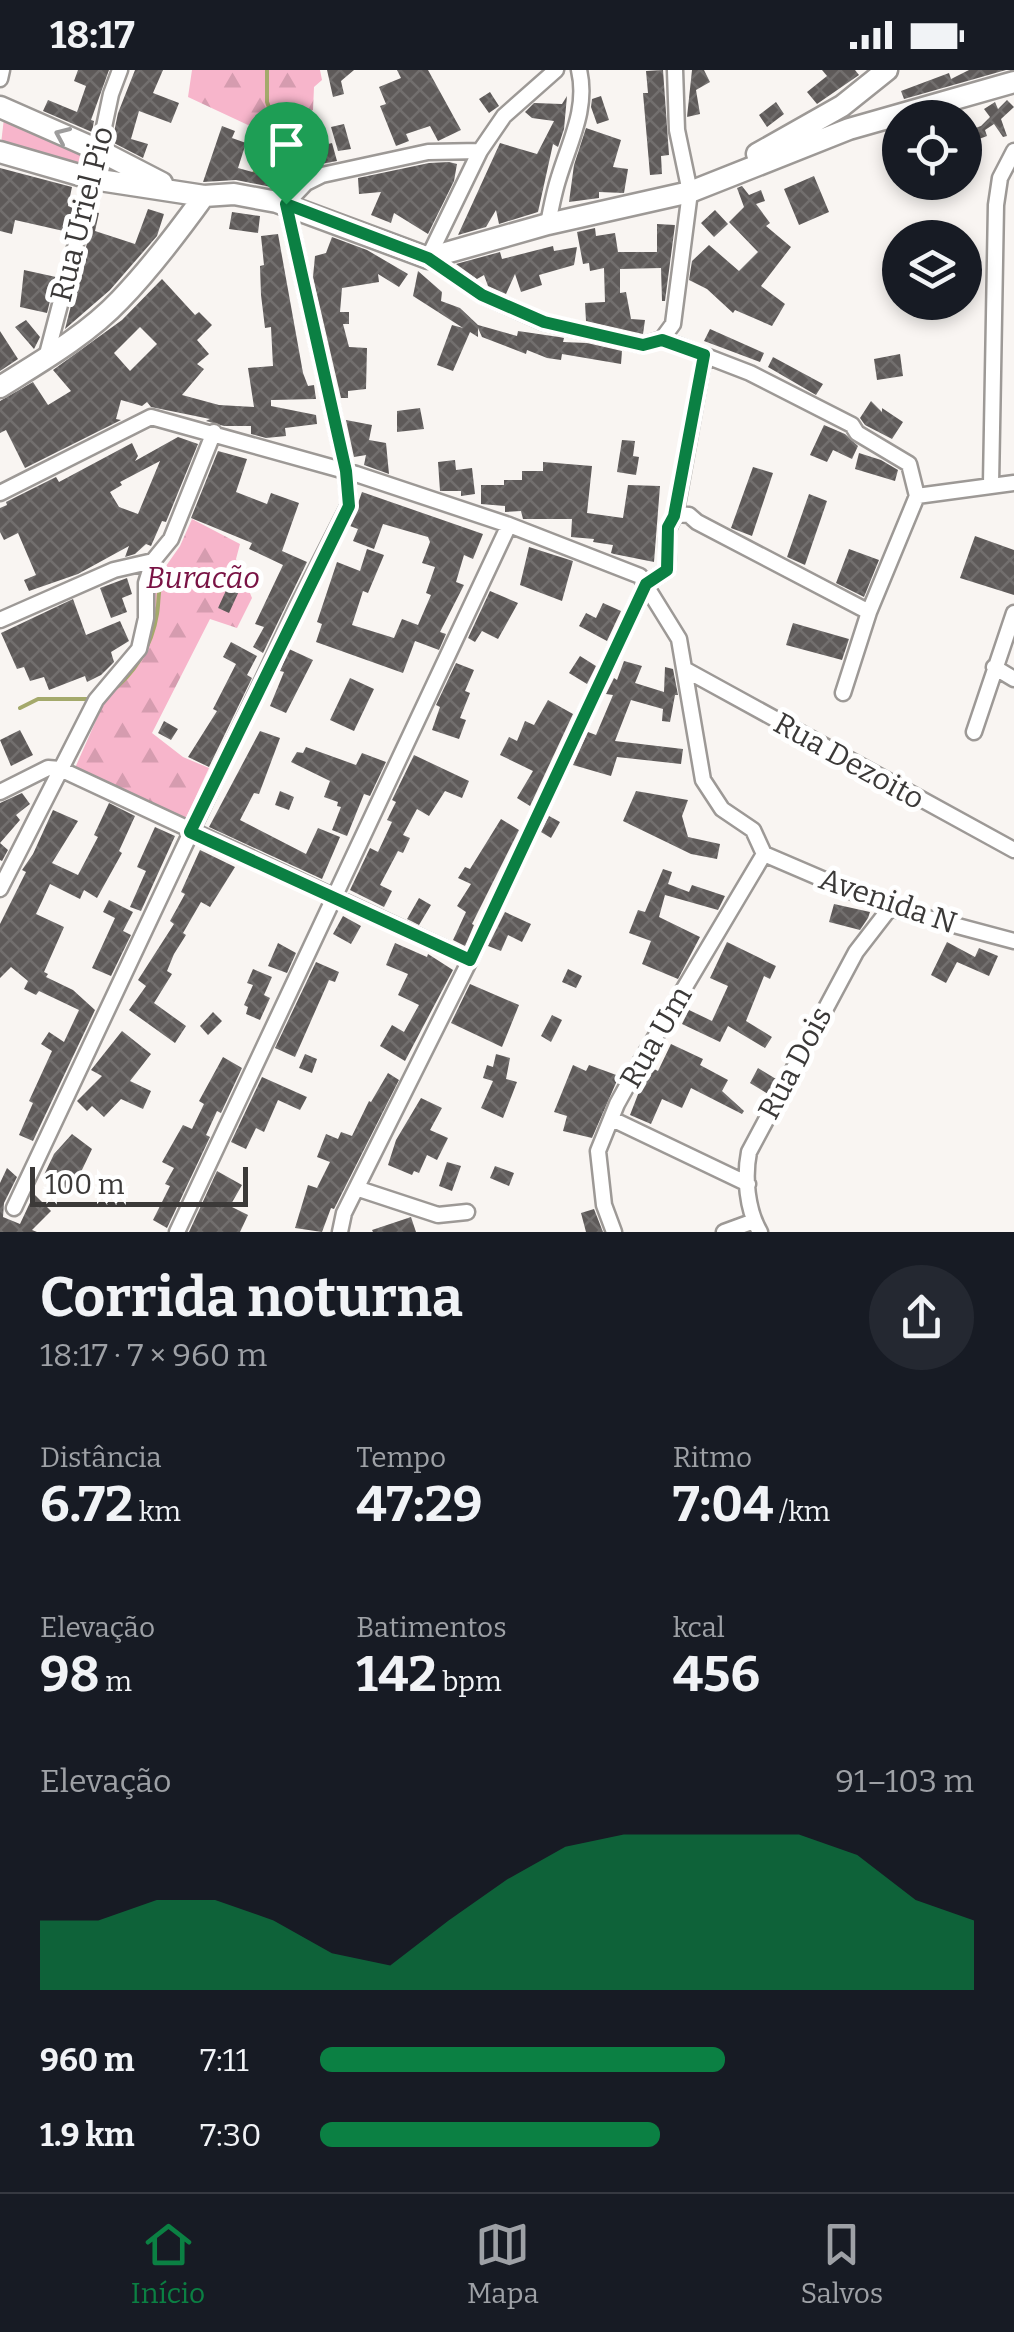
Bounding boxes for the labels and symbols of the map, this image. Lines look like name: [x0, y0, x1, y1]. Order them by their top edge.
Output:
pin: [244, 102, 329, 205]
street label: Rua Uriel Pio: [43, 123, 121, 305]
one-way arrow: [54, 127, 72, 147]
park label: Buracão: [146, 560, 260, 596]
street label: Rua Dezoito: [768, 705, 930, 817]
street label: Avenida N: [815, 861, 961, 941]
street label: Rua Um: [613, 979, 700, 1094]
street label: Rua Dois: [750, 1001, 840, 1125]
scale bar: [30, 1162, 248, 1206]

